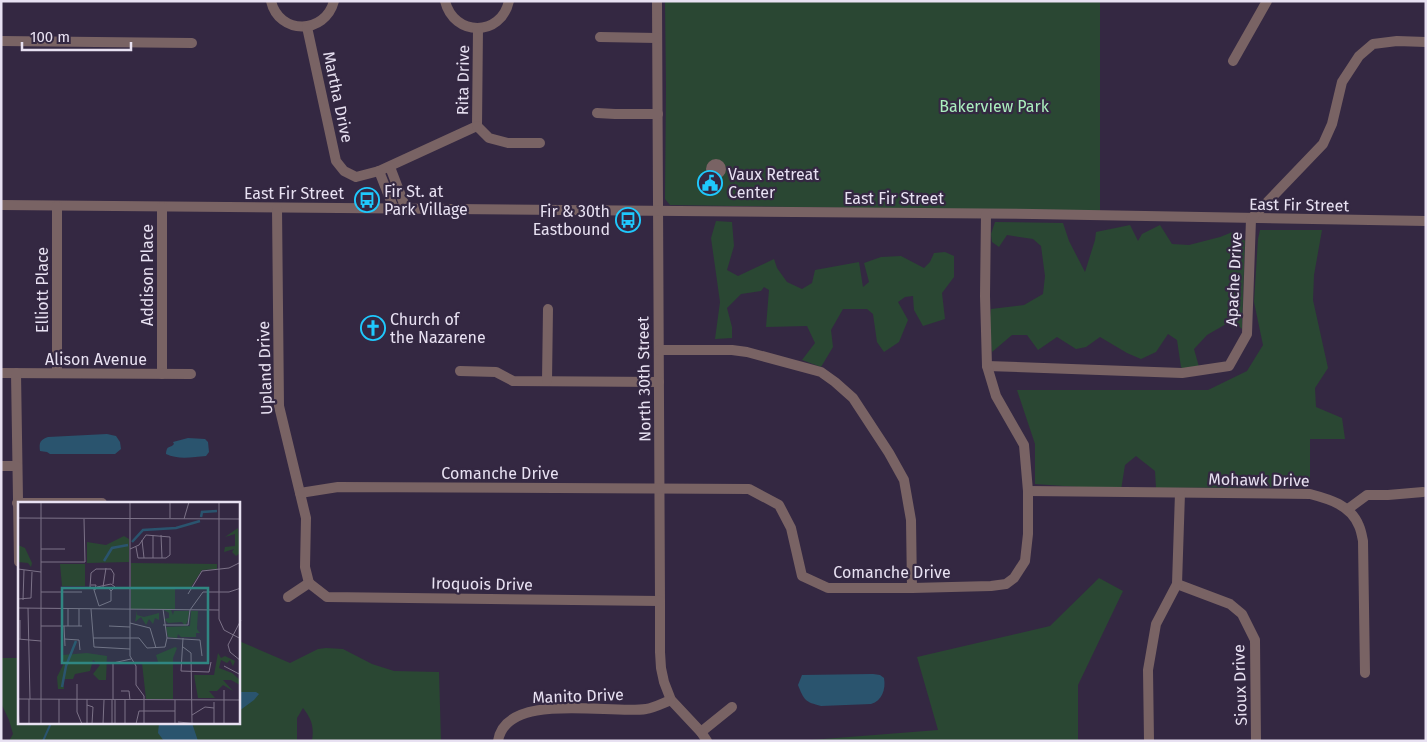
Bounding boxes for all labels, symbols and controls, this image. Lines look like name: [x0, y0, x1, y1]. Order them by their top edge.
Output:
scale bar: [22, 20, 131, 52]
text: 100 m: [30, 28, 70, 46]
street label: Rita Drive: [453, 45, 473, 115]
street label: Martha Drive: [319, 50, 357, 144]
park label: Bakerview Park: [939, 97, 1050, 116]
place label: Vaux Retreat Center: [728, 165, 819, 202]
public building icon: Vaux Retreat Center: [697, 170, 723, 196]
place label: Fir St. at Park Village: [384, 182, 468, 219]
street label: East Fir Street: [244, 184, 344, 203]
bus stop icon: Fir St. at Park Village: [354, 187, 380, 213]
street label: East Fir Street: [844, 189, 944, 208]
street label: East Fir Street: [1249, 195, 1349, 215]
place label: Fir & 30th Eastbound: [533, 202, 610, 239]
bus stop icon: Fir & 30th Eastbound: [615, 207, 641, 233]
street label: Addison Place: [138, 224, 157, 326]
street label: Apache Drive: [1222, 231, 1246, 327]
street label: Elliott Place: [33, 247, 52, 333]
place label: Church of the Nazarene: [390, 310, 486, 347]
church icon: Church of the Nazarene: [360, 315, 386, 341]
street label: North 30th Street: [633, 316, 655, 442]
street label: Upland Drive: [254, 321, 276, 415]
street label: Alison Avenue: [45, 350, 147, 369]
street label: Comanche Drive: [441, 464, 559, 483]
street label: Mohawk Drive: [1208, 470, 1310, 490]
inset map: [18, 502, 240, 724]
street label: Comanche Drive: [833, 563, 951, 582]
street label: Iroquois Drive: [431, 574, 533, 594]
street label: Sioux Drive: [1229, 644, 1251, 726]
street label: Manito Drive: [532, 685, 624, 707]

